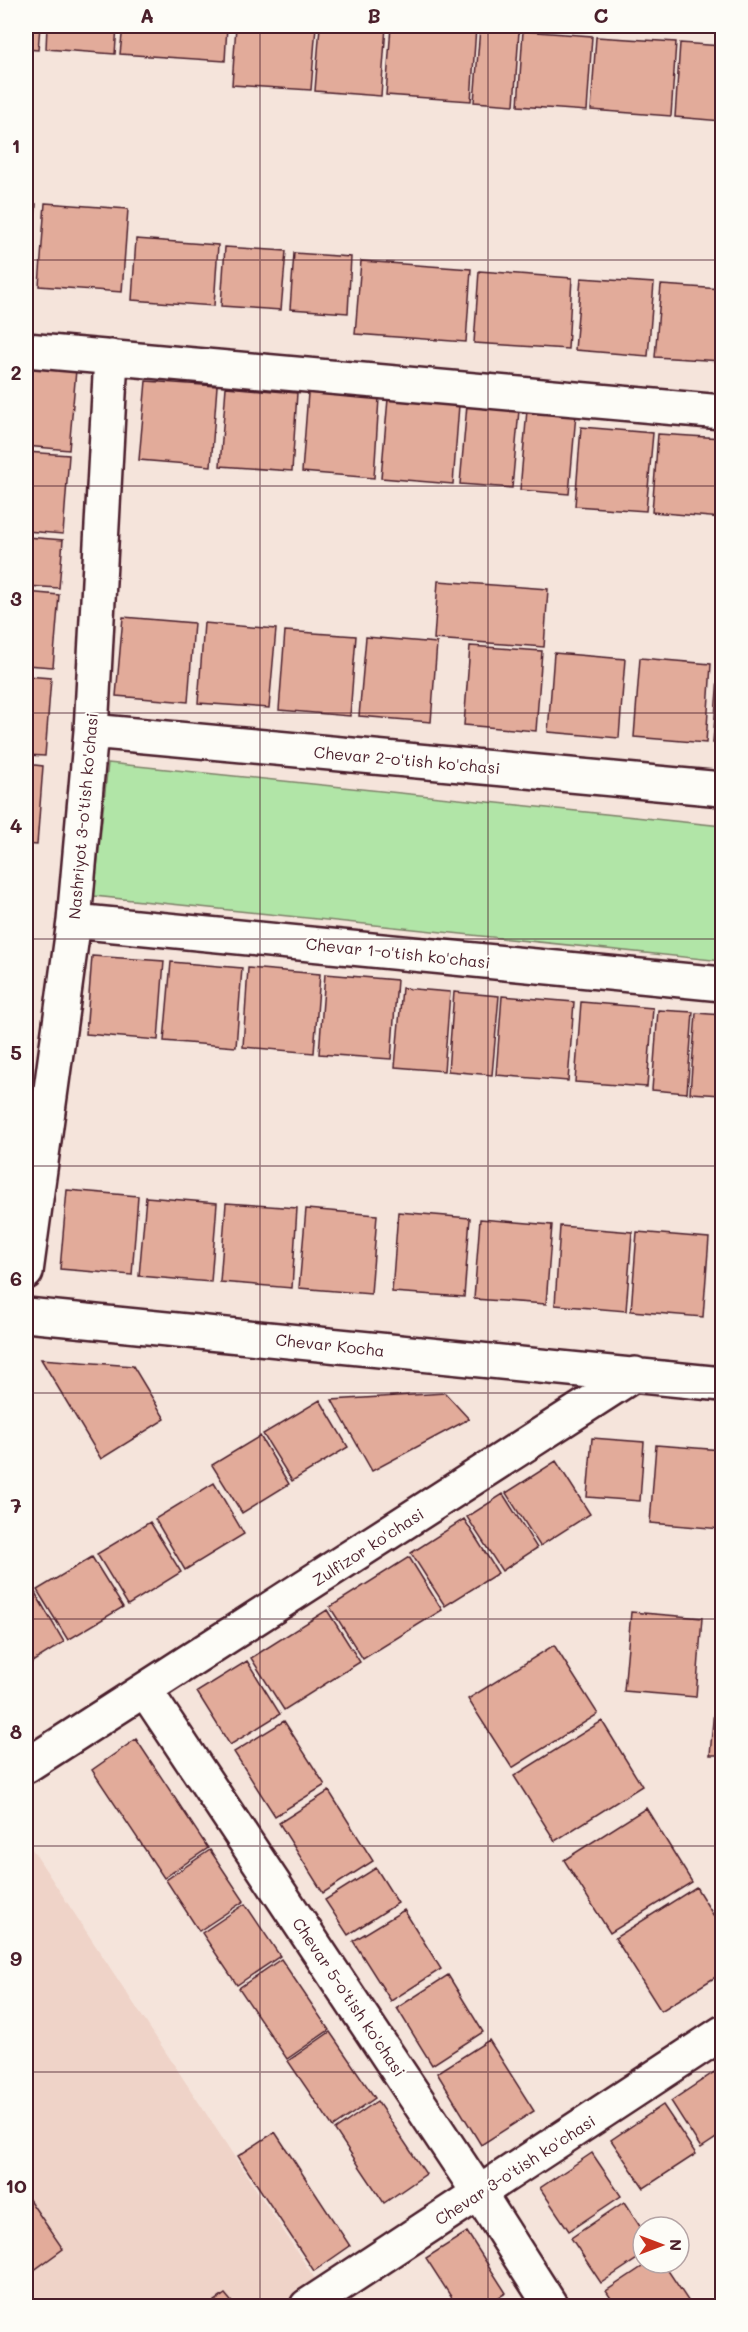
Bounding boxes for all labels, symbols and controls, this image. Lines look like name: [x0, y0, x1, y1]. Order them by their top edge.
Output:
text: A: [140, 2, 154, 28]
text: B: [367, 2, 381, 28]
text: C: [594, 2, 609, 28]
text: 1: [12, 132, 20, 158]
text: 2: [10, 359, 22, 385]
text: 3: [10, 585, 22, 611]
street label: Nashriyot 3-o'tish ko'chasi: [63, 712, 102, 920]
street label: Chevar 2-o'tish ko'chasi: [313, 741, 501, 778]
text: 4: [10, 812, 23, 838]
street label: Chevar 1-o'tish ko'chasi: [305, 932, 491, 973]
text: 5: [10, 1039, 22, 1065]
text: 6: [10, 1265, 22, 1291]
street label: Chevar Kocha: [274, 1328, 386, 1361]
text: 7: [10, 1492, 22, 1518]
street label: Zulfizor ko'chasi: [308, 1503, 427, 1590]
text: 8: [10, 1718, 22, 1744]
street label: Chevar 5-o'tish ko'chasi: [288, 1913, 411, 2080]
text: 9: [10, 1945, 22, 1971]
street label: Chevar 3-o'tish ko'chasi: [430, 2110, 599, 2229]
text: 10: [5, 2172, 27, 2198]
north arrow: [631, 2215, 691, 2275]
text: N: [666, 2239, 687, 2251]

